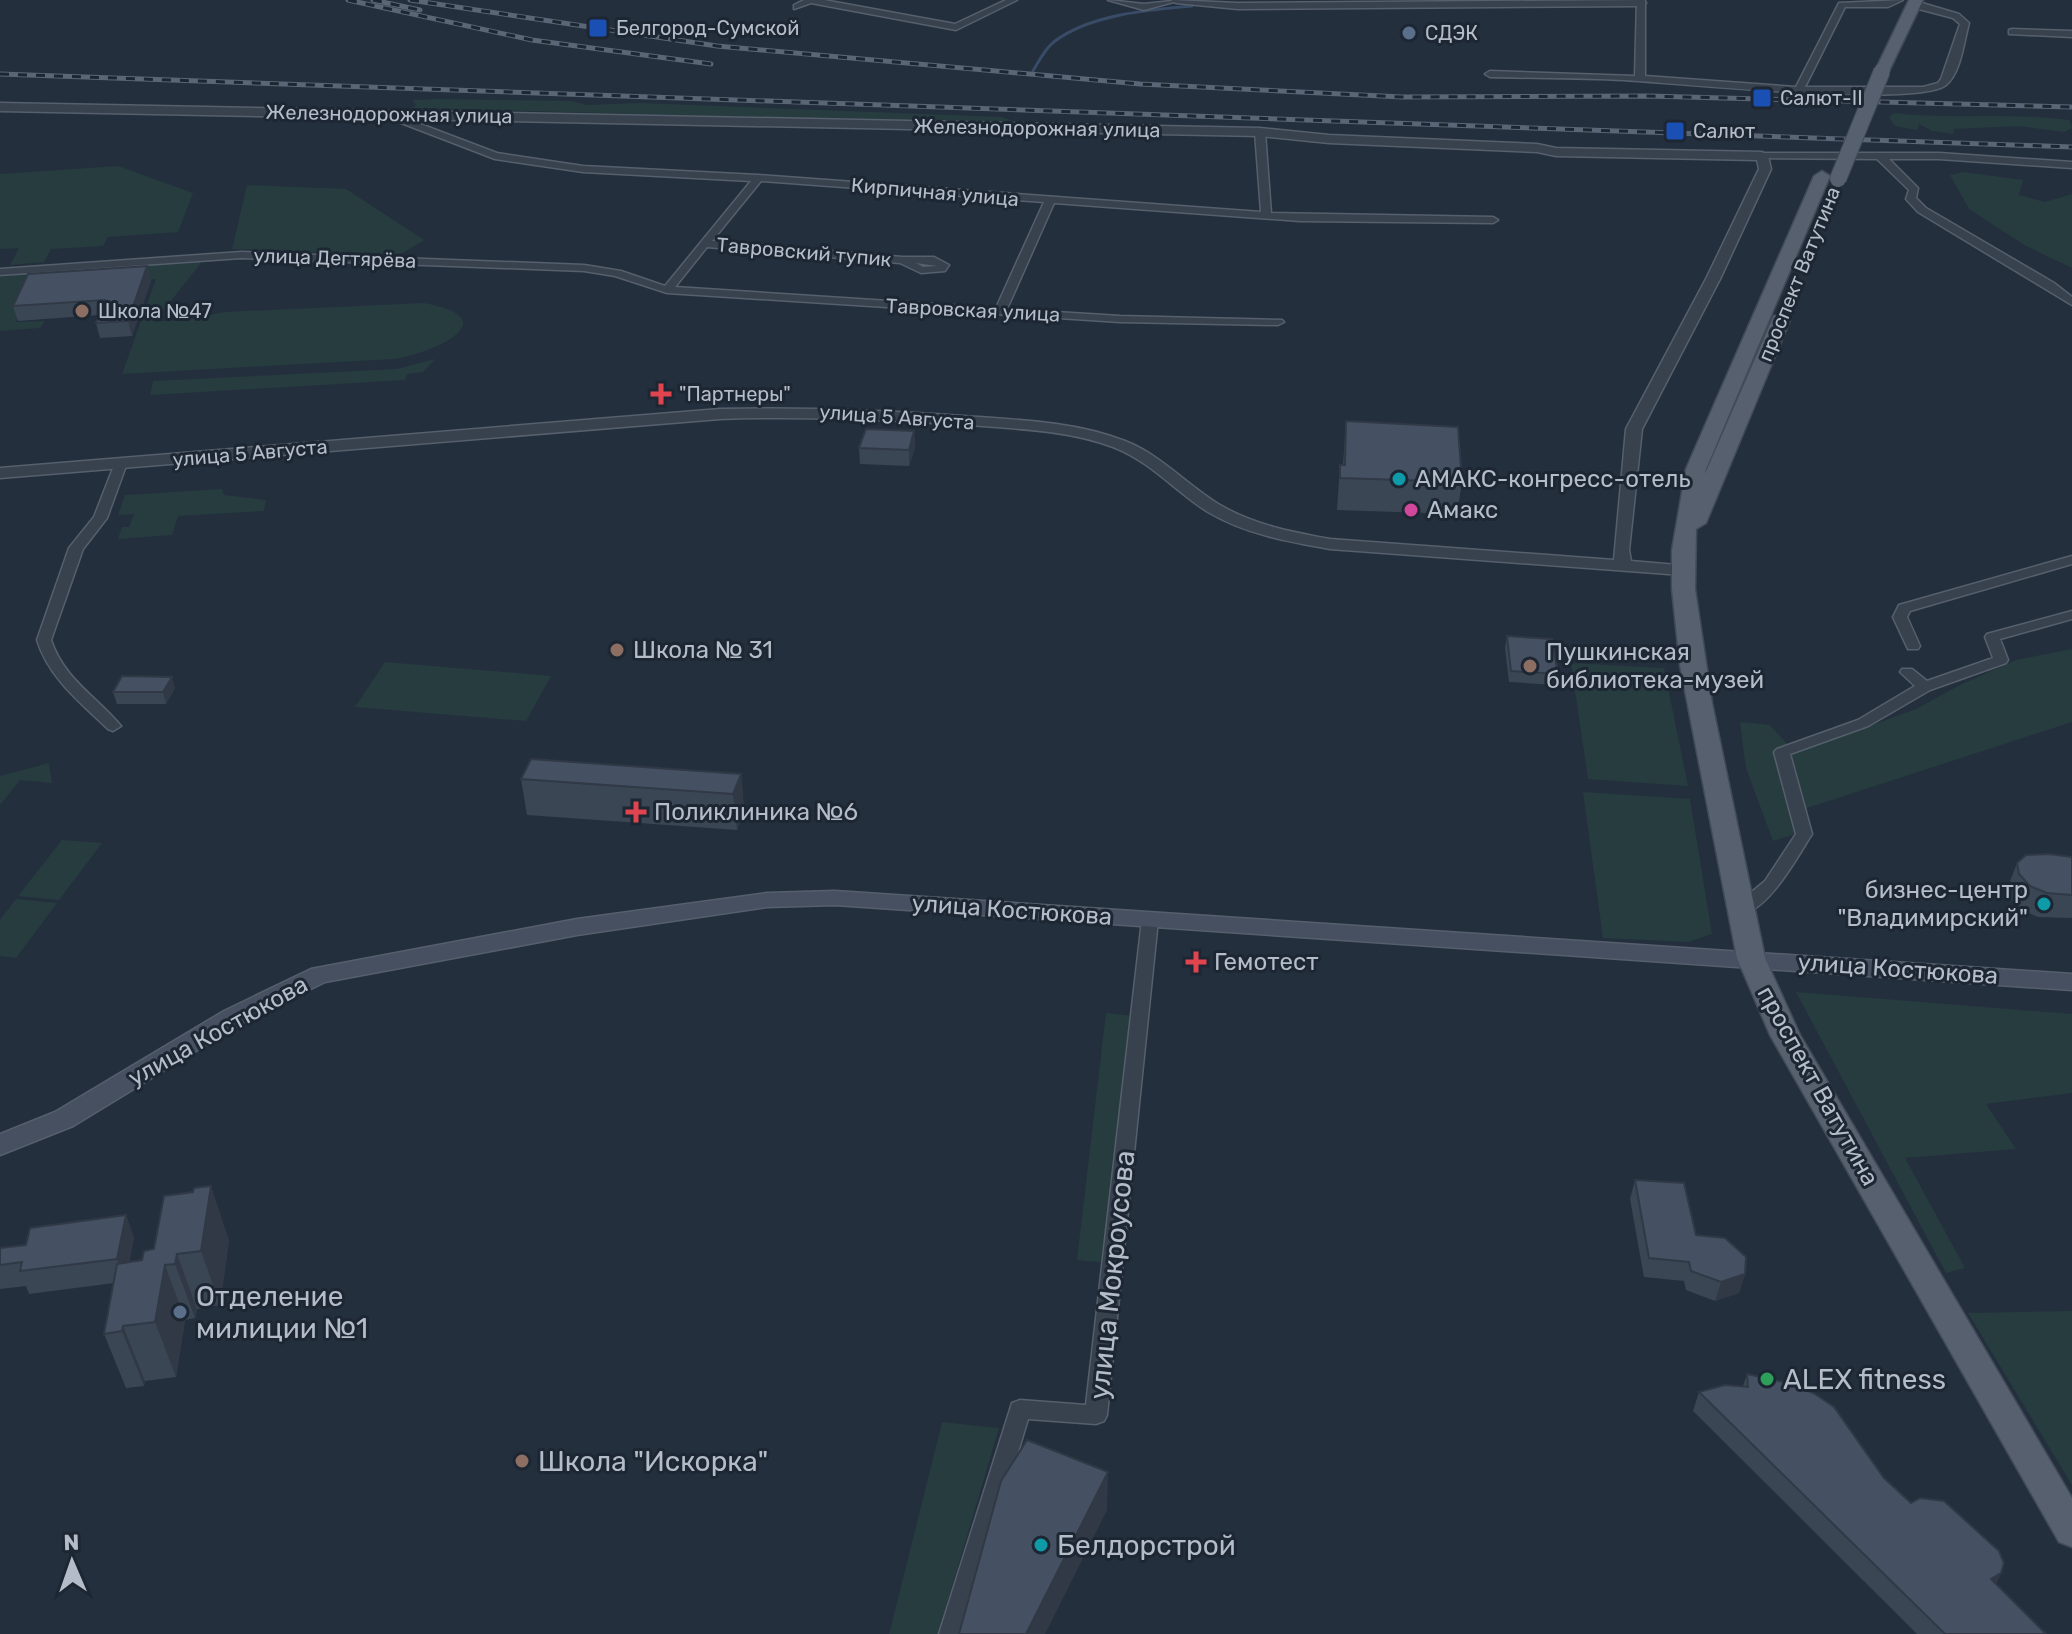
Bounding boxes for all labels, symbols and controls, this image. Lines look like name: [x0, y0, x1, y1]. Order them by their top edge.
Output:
place label: Белгород-Сумской: [616, 16, 799, 40]
marker: Белгород-Сумской: [587, 17, 609, 39]
place label: СДЭК: [1425, 21, 1478, 45]
marker: СДЭК: [1400, 24, 1418, 42]
place label: Салют-II: [1780, 86, 1863, 110]
marker: Салют-II: [1751, 87, 1773, 109]
street label: Железнодорожная улица: [265, 100, 513, 128]
street label: Железнодорожная улица: [913, 114, 1161, 142]
place label: Салют: [1693, 119, 1755, 143]
marker: Салют: [1664, 120, 1686, 142]
street label: Кирпичная улица: [850, 173, 1020, 211]
street label: проспект Ватутина: [1753, 183, 1845, 365]
street label: Тавровский тупик: [716, 232, 893, 272]
street label: улица Дегтярёва: [253, 243, 417, 273]
street label: Тавровская улица: [885, 293, 1061, 327]
place label: Школа №47: [98, 299, 212, 323]
marker: Школа №47: [73, 302, 91, 320]
place label: "Партнеры": [679, 382, 791, 406]
marker: "Партнеры": [650, 383, 672, 405]
street label: улица 5 Августа: [819, 400, 975, 434]
street label: улица 5 Августа: [172, 434, 328, 472]
place label: АМАКС-конгресс-отель: [1415, 465, 1691, 493]
marker: АМАКС-конгресс-отель: [1390, 470, 1408, 488]
place label: Амакс: [1427, 496, 1498, 524]
marker: Амакс: [1402, 501, 1420, 519]
place label: Школа № 31: [633, 636, 773, 664]
place label: Пушкинская библиотека-музей: [1546, 638, 1764, 694]
marker: Школа № 31: [608, 641, 626, 659]
marker: Пушкинская библиотека-музей: [1521, 657, 1539, 675]
place label: Поликлиника №6: [654, 798, 858, 826]
marker: Поликлиника №6: [625, 801, 647, 823]
place label: бизнес-центр "Владимирский": [1837, 876, 2028, 932]
street label: улица Костюкова: [911, 889, 1113, 931]
marker: бизнес-центр "Владимирский": [2035, 895, 2053, 913]
place label: Гемотест: [1214, 948, 1318, 976]
street label: улица Костюкова: [1797, 948, 1999, 990]
marker: Гемотест: [1185, 951, 1207, 973]
street label: улица Костюкова: [123, 970, 313, 1092]
street label: проспект Ватутина: [1752, 981, 1884, 1191]
street label: улица Мокроусова: [1083, 1149, 1141, 1401]
place label: Отделение милиции №1: [196, 1280, 368, 1345]
marker: Отделение милиции №1: [171, 1303, 189, 1321]
place label: ALEX fitness: [1783, 1363, 1946, 1396]
marker: ALEX fitness: [1758, 1370, 1776, 1388]
place label: Школа "Искорка": [538, 1445, 768, 1478]
marker: Школа "Искорка": [513, 1452, 531, 1470]
north arrow: [32, 1522, 112, 1602]
text: N: [63, 1529, 80, 1556]
place label: Белдорстрой: [1057, 1529, 1236, 1562]
marker: Белдорстрой: [1032, 1536, 1050, 1554]

